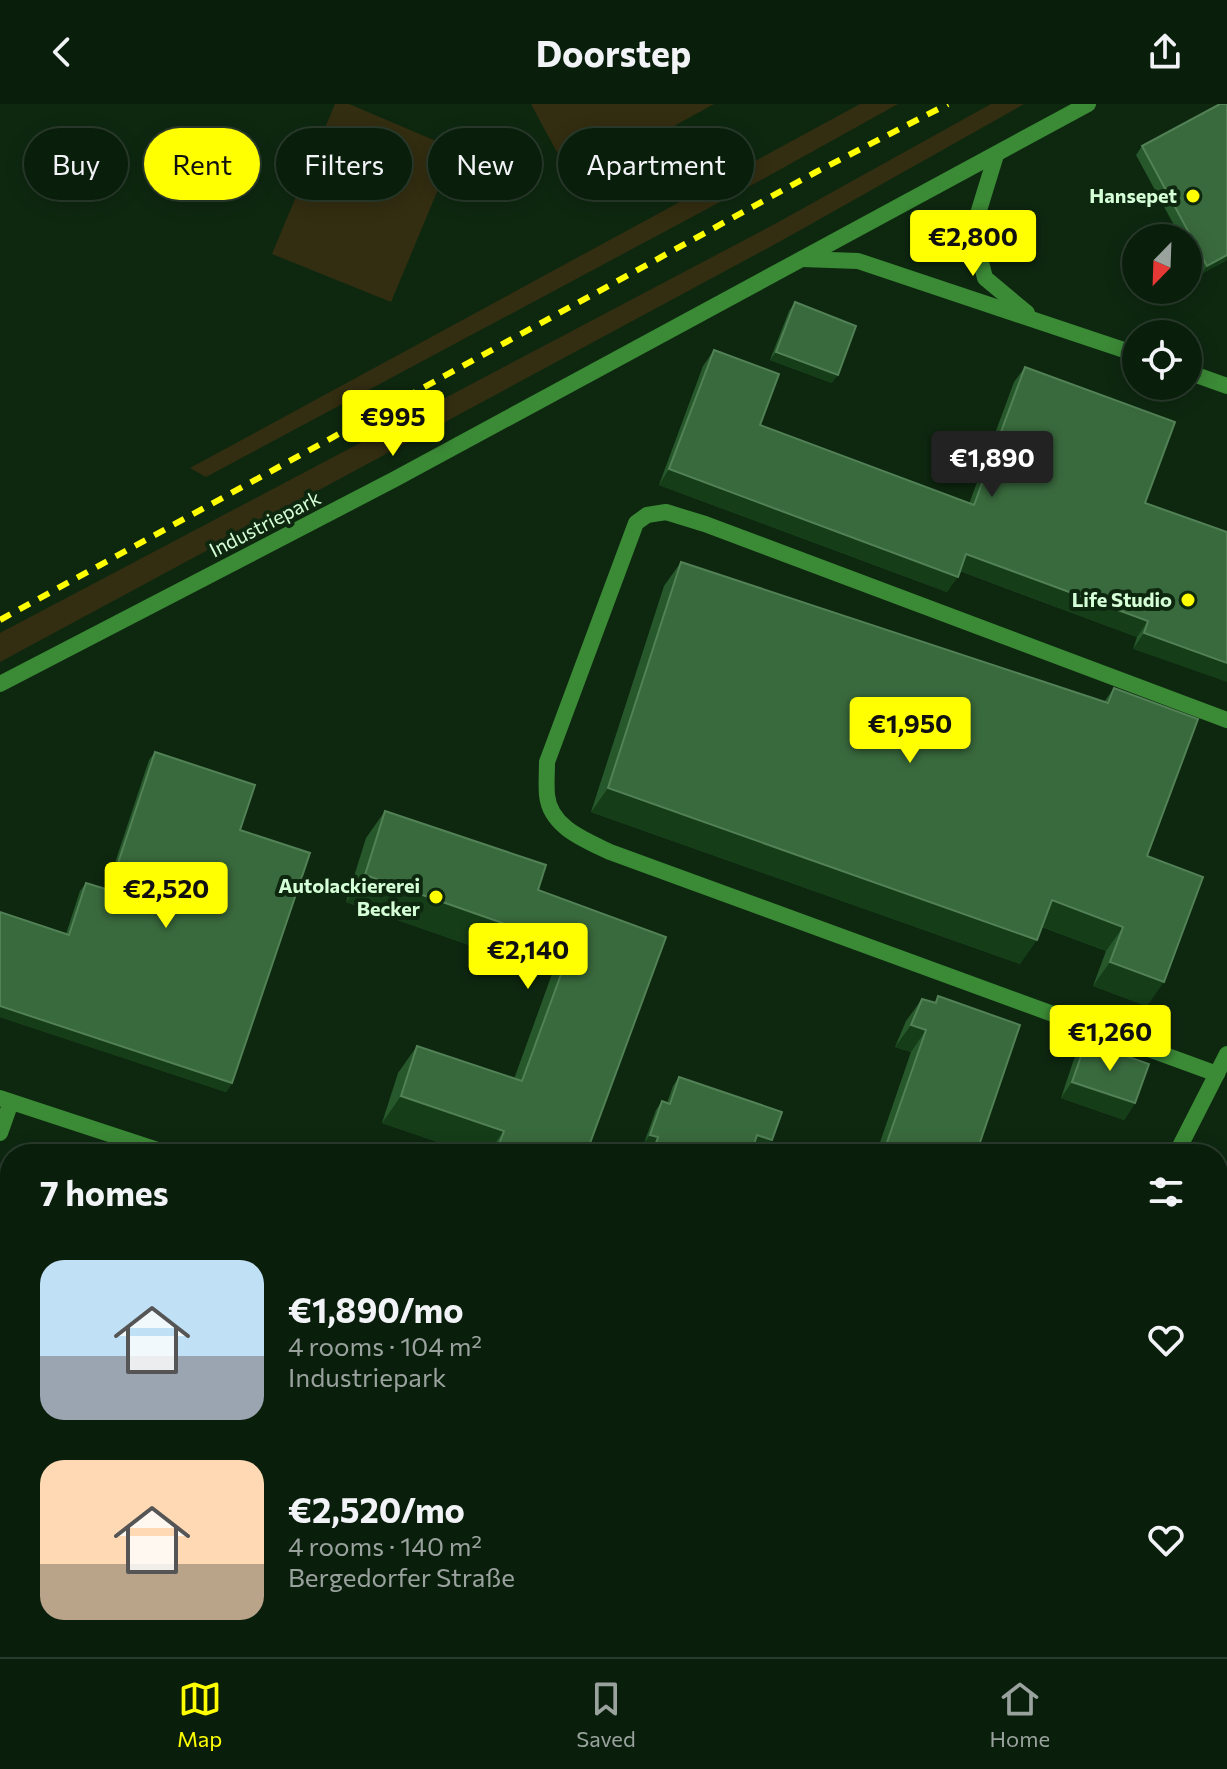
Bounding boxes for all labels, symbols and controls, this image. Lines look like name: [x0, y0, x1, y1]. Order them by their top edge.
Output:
icon: back: [40, 30, 84, 74]
text: Doorstep: [536, 30, 691, 74]
icon: share: [1143, 30, 1187, 74]
chip: Buy: [24, 128, 128, 200]
chip: Rent: [144, 128, 260, 200]
chip: Filters: [276, 128, 412, 200]
chip: New: [428, 128, 542, 200]
chip: Apartment: [558, 128, 754, 200]
place label: Hansepet: [1089, 183, 1177, 207]
marker: Hansepet: [1184, 187, 1202, 205]
pin: €2,800: [908, 210, 1038, 278]
text: €2,800: [928, 220, 1018, 251]
north arrow: [1122, 224, 1202, 304]
map controls: [1122, 224, 1202, 400]
button: locate: [1122, 320, 1202, 400]
pin: €995: [346, 390, 440, 458]
text: €995: [360, 400, 426, 431]
pin: €1,890: [927, 431, 1057, 499]
text: €1,890: [949, 441, 1035, 472]
street label: Industriepark: [205, 485, 324, 561]
place label: Life Studio: [1072, 587, 1172, 611]
marker: Life Studio: [1179, 591, 1197, 609]
pin: €1,950: [845, 697, 975, 765]
text: €1,950: [868, 707, 952, 738]
pin: €2,520: [101, 862, 231, 930]
text: €2,520: [123, 872, 209, 903]
place label: Autolackiererei Becker: [278, 873, 420, 920]
marker: Autolackiererei Becker: [427, 888, 445, 906]
pin: €2,140: [463, 923, 593, 991]
text: €2,140: [487, 933, 569, 964]
pin: €1,260: [1045, 1005, 1175, 1073]
text: €1,260: [1068, 1015, 1152, 1046]
icon: filters: [1144, 1170, 1188, 1214]
text: 7 homes: [40, 1171, 169, 1213]
text: €1,890/mo: [288, 1288, 464, 1330]
icon: home: [104, 1292, 200, 1388]
icon: heart: [1144, 1318, 1188, 1362]
text: 4 rooms · 104 m²: [288, 1330, 482, 1361]
text: Industriepark: [288, 1361, 446, 1392]
text: €2,520/mo: [288, 1488, 465, 1530]
icon: home: [104, 1492, 200, 1588]
icon: heart: [1144, 1518, 1188, 1562]
text: 4 rooms · 140 m²: [288, 1530, 482, 1561]
text: Bergedorfer Straße: [288, 1561, 515, 1592]
tab: Map: [177, 1677, 222, 1752]
tab: Saved: [576, 1677, 636, 1752]
tab: Home: [990, 1677, 1050, 1752]

